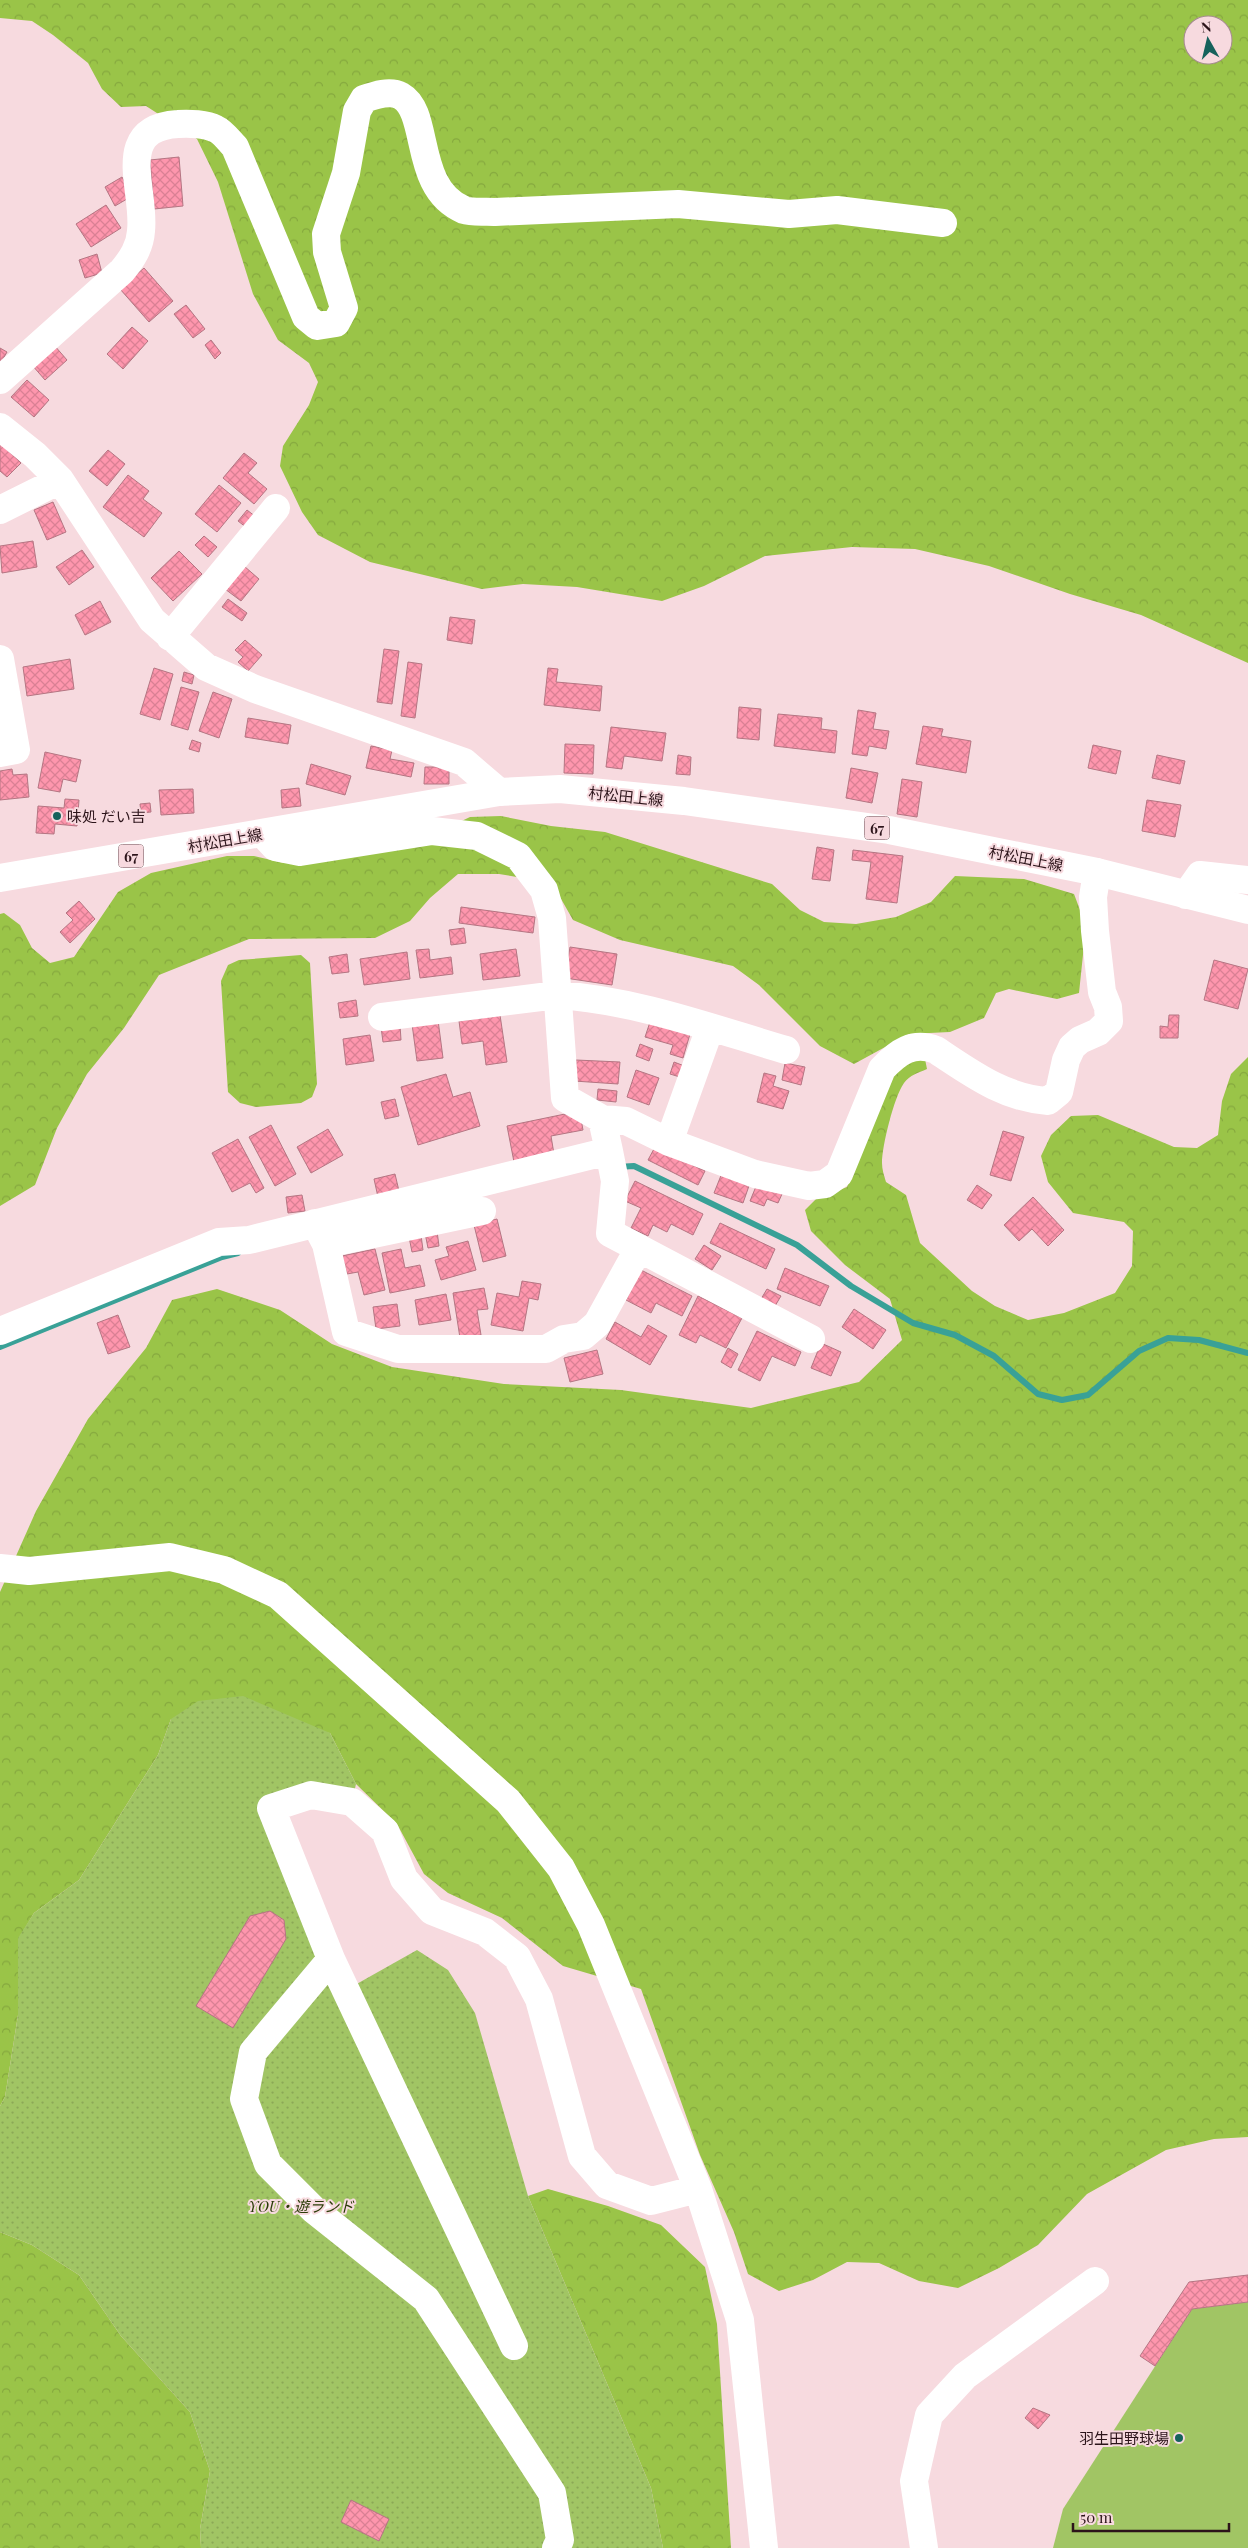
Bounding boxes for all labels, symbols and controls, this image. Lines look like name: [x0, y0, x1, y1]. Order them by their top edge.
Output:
north arrow: [1183, 15, 1233, 65]
text: N: [1200, 17, 1212, 37]
street label: 村松田上線: [588, 782, 664, 810]
place label: 味処 だい吉: [67, 806, 146, 826]
marker: 味処 だい吉: [51, 810, 63, 822]
road number: 67: [864, 816, 890, 840]
street label: 村松田上線: [186, 824, 264, 856]
street label: 村松田上線: [987, 841, 1065, 875]
road number: 67: [118, 844, 144, 868]
park label: YOU・遊ランド: [248, 2196, 355, 2216]
place label: 羽生田野球場: [1079, 2428, 1169, 2448]
marker: 羽生田野球場: [1173, 2432, 1185, 2444]
scale bar: [1073, 2500, 1229, 2532]
text: 50 m: [1080, 2507, 1113, 2527]

